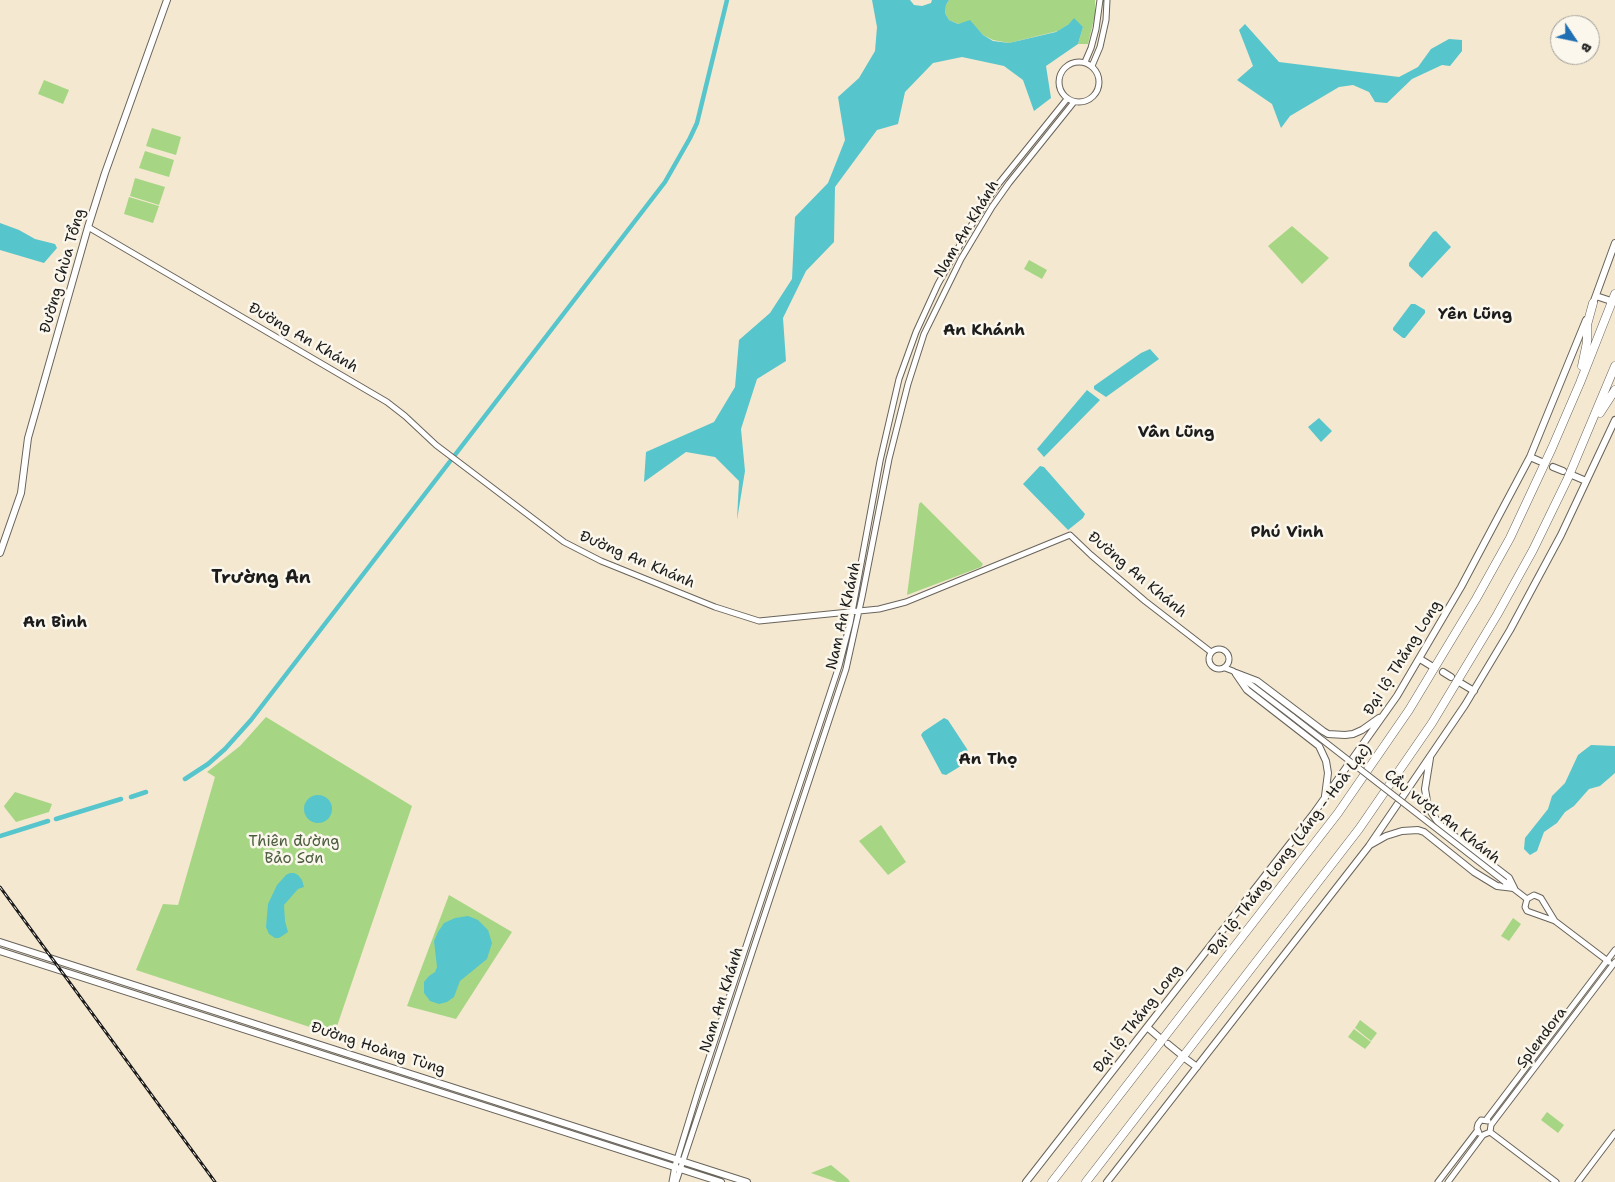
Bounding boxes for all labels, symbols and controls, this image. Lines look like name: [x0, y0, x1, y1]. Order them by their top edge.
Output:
north arrow: [1550, 15, 1600, 65]
text: B: [1577, 39, 1597, 56]
street label: Nam An Khánh: [931, 177, 1003, 281]
street label: Đường Chùa Tổng: [37, 207, 89, 335]
street label: Đường An Khánh: [245, 299, 361, 377]
district label: Yên Lũng: [1438, 305, 1512, 325]
district label: An Khánh: [943, 321, 1025, 341]
district label: Vân Lũng: [1138, 423, 1214, 443]
district label: Phú Vinh: [1250, 523, 1324, 543]
street label: Đường An Khánh: [577, 528, 697, 592]
street label: Đường An Khánh: [1084, 528, 1190, 622]
street label: Nam An Khánh: [823, 560, 865, 672]
district label: Trường An: [211, 567, 311, 589]
street label: Đại lộ Thăng Long: [1360, 597, 1446, 719]
district label: An Bình: [23, 613, 87, 633]
street label: Đại lộ Thăng Long (Láng - Hoà Lạc): [1204, 741, 1376, 959]
district label: An Thọ: [958, 750, 1018, 770]
street label: Cầu vượt An Khánh: [1380, 766, 1504, 868]
park label: Thiên đường Bảo Sơn: [249, 833, 339, 868]
street label: Nam An Khánh: [696, 945, 748, 1055]
street label: Đại lộ Thăng Long: [1090, 961, 1186, 1077]
street label: Splendora: [1513, 1004, 1571, 1072]
street label: Đường Hoàng Tùng: [309, 1019, 447, 1079]

